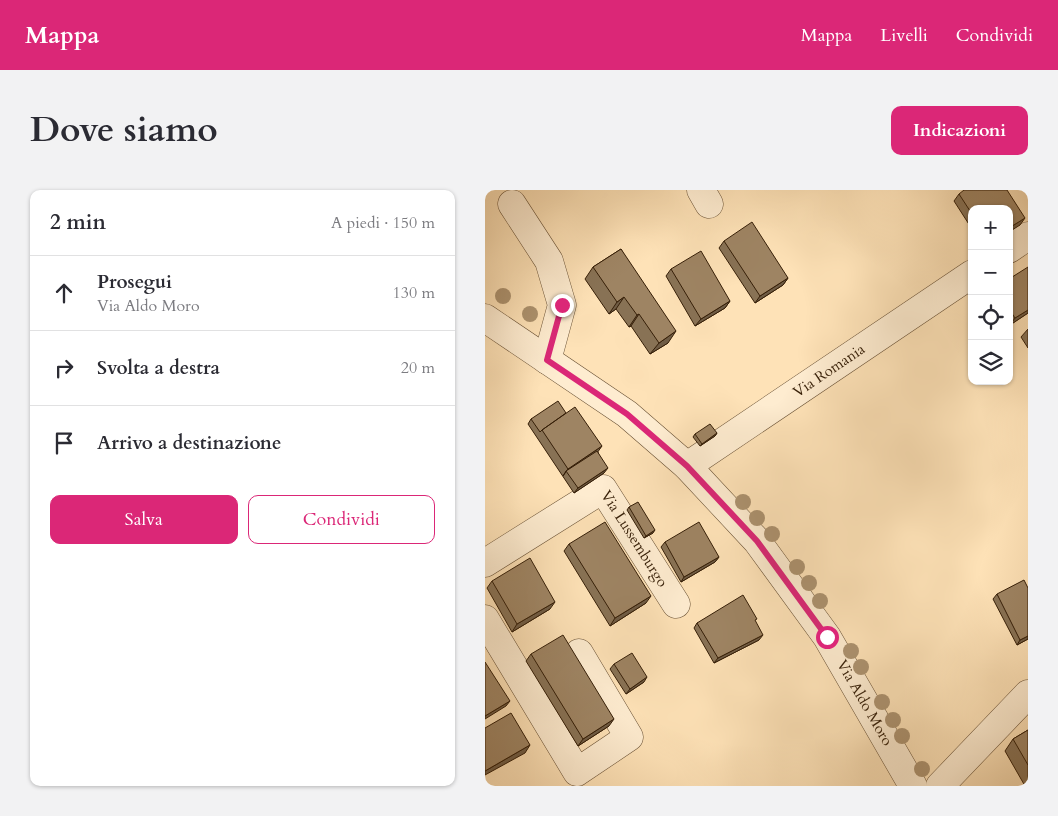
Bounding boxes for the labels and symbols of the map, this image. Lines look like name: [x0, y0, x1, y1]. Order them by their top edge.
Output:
route end: [551, 294, 574, 317]
street label: Via Romania: [789, 339, 869, 402]
street label: Via Lussemburgo: [596, 486, 673, 591]
route start: [816, 626, 839, 649]
street label: Via Aldo Moro: [832, 656, 898, 749]

